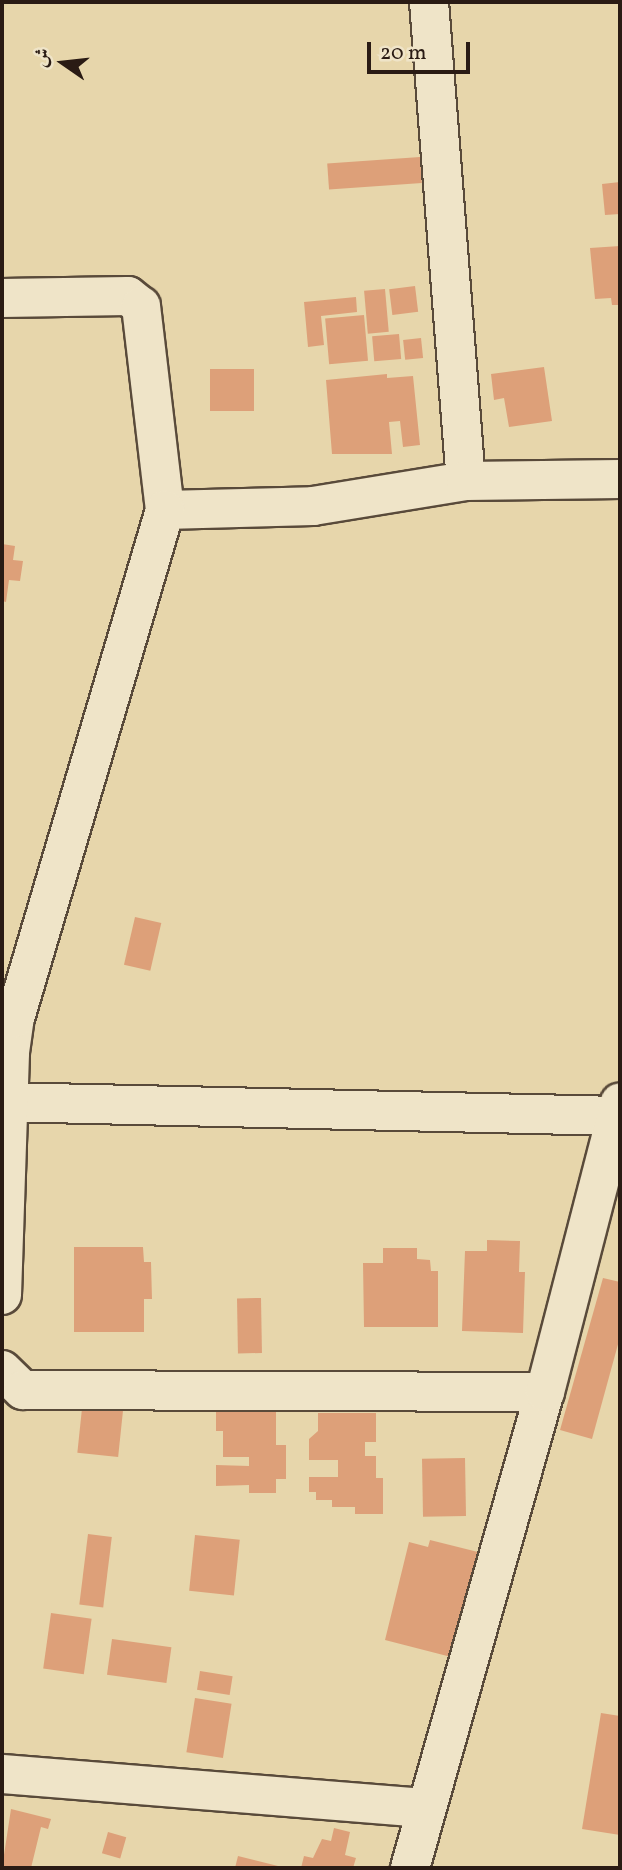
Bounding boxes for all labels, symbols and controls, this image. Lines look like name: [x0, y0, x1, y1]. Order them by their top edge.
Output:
north arrow: [28, 28, 98, 98]
scale bar: [370, 28, 473, 72]
text: 20 m: [380, 39, 426, 68]
text: ش: [28, 46, 58, 70]

